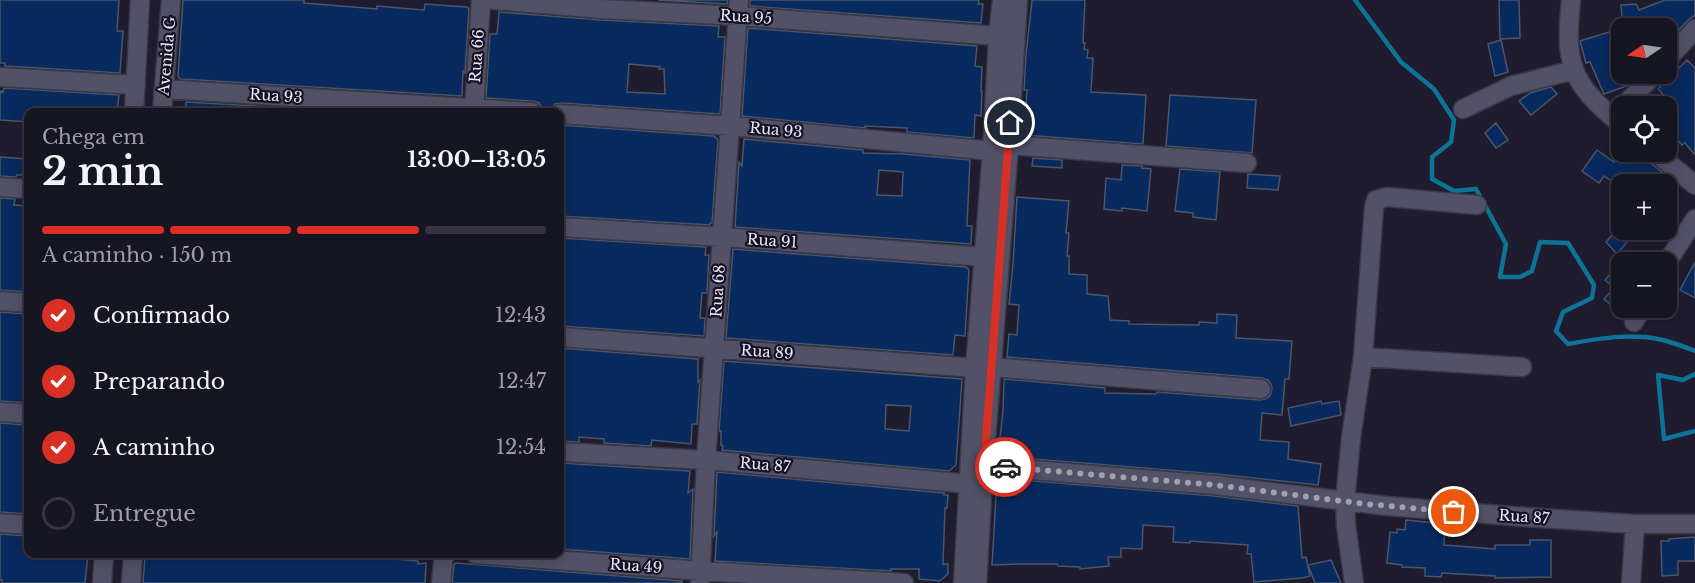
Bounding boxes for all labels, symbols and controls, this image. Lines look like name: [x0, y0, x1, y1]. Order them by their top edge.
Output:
street label: Rua 95: [719, 5, 773, 28]
street label: Avenida G: [153, 16, 179, 97]
north arrow: [1611, 18, 1677, 84]
map controls: [1611, 18, 1677, 318]
street label: Rua 66: [465, 29, 488, 83]
street label: Rua 93: [249, 84, 303, 107]
button: locate: [1611, 96, 1677, 162]
pin: [984, 97, 1035, 148]
icon: home: [993, 106, 1026, 139]
street label: Rua 93: [749, 118, 803, 141]
text: Chega em: [42, 125, 145, 149]
text: 13:00–13:05: [407, 146, 546, 173]
text: 2 min: [42, 147, 163, 196]
button: +: [1611, 174, 1677, 240]
street label: Rua 91: [746, 229, 798, 252]
text: A caminho · 150 m: [42, 243, 232, 267]
button: −: [1611, 252, 1677, 318]
street label: Rua 68: [706, 264, 729, 318]
icon: check: [42, 299, 75, 332]
text: Confirmado: [93, 302, 230, 329]
text: 12:43: [495, 303, 546, 327]
street label: Rua 89: [740, 340, 794, 363]
icon: check: [42, 365, 75, 398]
text: Preparando: [93, 368, 225, 395]
text: 12:47: [497, 369, 546, 393]
icon: check: [42, 431, 75, 464]
text: A caminho: [93, 434, 215, 461]
text: 12:54: [496, 435, 546, 459]
courier: [975, 437, 1035, 497]
icon: car: [989, 451, 1022, 484]
street label: Rua 87: [739, 453, 792, 476]
pin: [1428, 486, 1479, 537]
icon: bag: [1437, 495, 1470, 528]
text: Entregue: [93, 500, 196, 527]
street label: Rua 87: [1498, 505, 1551, 528]
street label: Rua 49: [609, 554, 663, 577]

